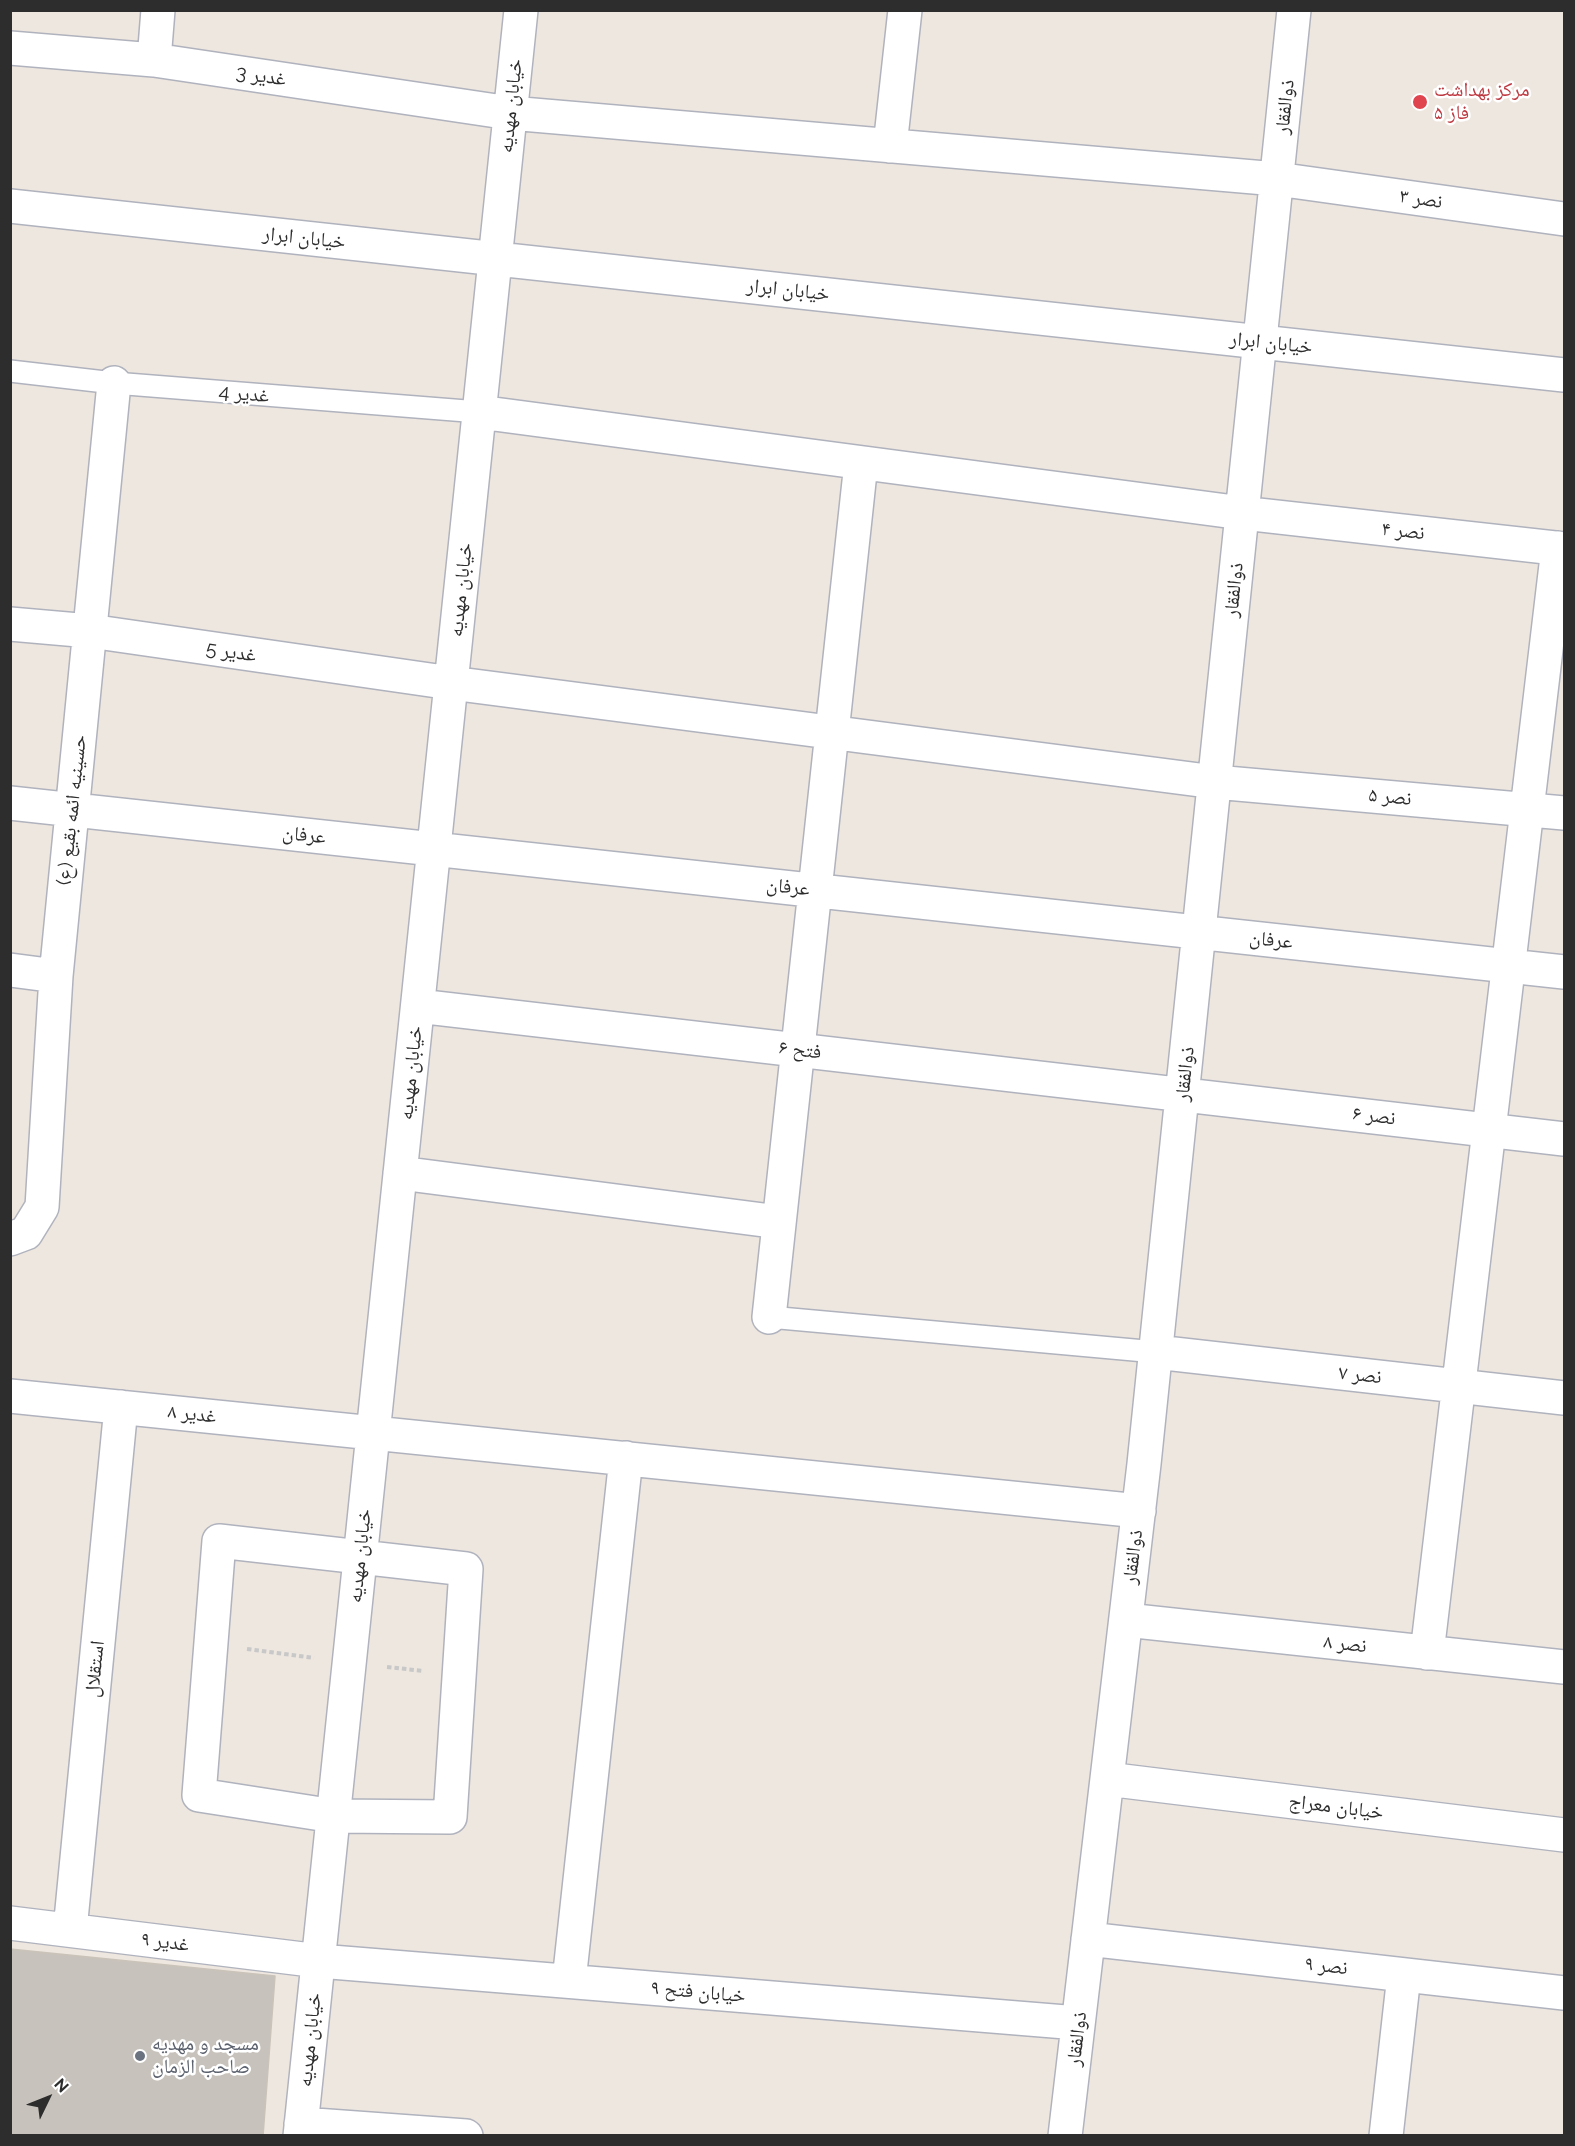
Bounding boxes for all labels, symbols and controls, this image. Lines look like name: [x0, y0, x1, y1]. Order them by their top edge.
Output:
street label: خیابان مهدیه: [494, 58, 528, 154]
street label: غدیر 3: [234, 61, 288, 91]
street label: ذوالفقار: [1270, 78, 1300, 136]
place label: مرکز بهداشت فاز ۵: [1434, 78, 1530, 125]
marker: مرکز بهداشت فاز ۵: [1411, 93, 1429, 111]
street label: نصر ۳: [1398, 184, 1444, 214]
street label: خیابان ابرار: [261, 222, 347, 254]
street label: خیابان ابرار: [745, 274, 831, 306]
street label: خیابان ابرار: [1228, 327, 1314, 359]
street label: غدیر 4: [218, 380, 270, 408]
street label: نصر ۴: [1380, 517, 1426, 545]
street label: خیابان مهدیه: [444, 542, 478, 638]
street label: ذوالفقار: [1219, 561, 1249, 619]
street label: غدیر 5: [204, 637, 258, 667]
street label: حسینیه ائمه بقیع (ع): [52, 734, 92, 886]
street label: نصر ۵: [1367, 783, 1413, 811]
street label: عرفان: [281, 821, 327, 849]
street label: عرفان: [765, 873, 811, 901]
street label: عرفان: [1248, 926, 1294, 954]
street label: خیابان مهدیه: [394, 1025, 428, 1121]
street label: فتح ۶: [777, 1035, 823, 1065]
street label: ذوالفقار: [1170, 1045, 1200, 1103]
street label: نصر ۶: [1351, 1101, 1397, 1131]
street label: نصر ۷: [1337, 1361, 1383, 1389]
street label: غدیر ۸: [167, 1400, 217, 1428]
street label: خیابان مهدیه: [343, 1508, 377, 1604]
street label: ذوالفقار: [1118, 1528, 1148, 1586]
street label: نصر ۸: [1322, 1630, 1368, 1658]
street label: استقلال: [80, 1639, 110, 1699]
street label: خیابان معراج: [1287, 1789, 1385, 1825]
street label: غدیر ۹: [139, 1927, 191, 1957]
street label: نصر ۹: [1303, 1952, 1349, 1980]
street label: خیابان فتح ۹: [649, 1976, 747, 2008]
street label: خیابان مهدیه: [293, 1992, 327, 2088]
street label: ذوالفقار: [1062, 2010, 1092, 2068]
place label: مسجد و مهدیه صاحب الزمان: [152, 2032, 259, 2079]
marker: مسجد و مهدیه صاحب الزمان: [133, 2049, 147, 2063]
north arrow: [18, 2068, 78, 2128]
text: N: [50, 2074, 73, 2096]

